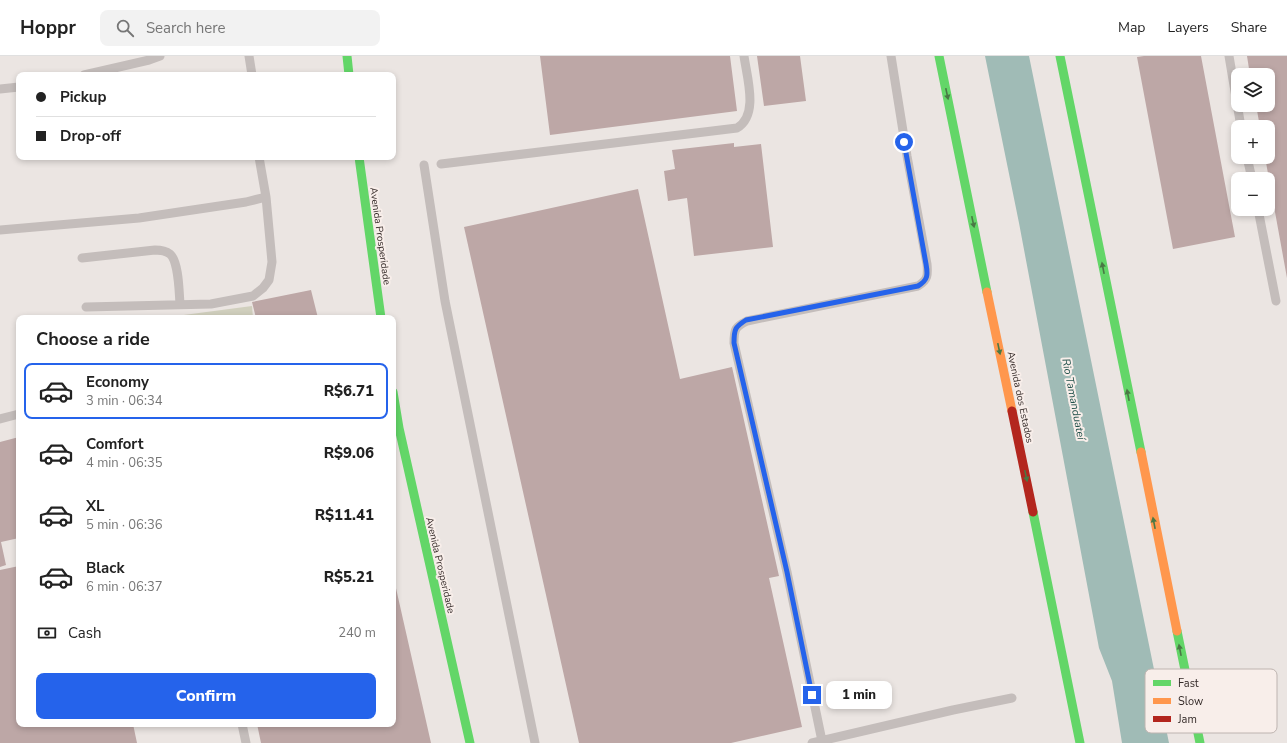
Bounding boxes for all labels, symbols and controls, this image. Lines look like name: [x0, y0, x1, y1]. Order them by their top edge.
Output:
search box: [100, 10, 380, 46]
text: Hoppr: [20, 15, 76, 41]
icon: search: [114, 17, 136, 39]
text: Search here: [146, 18, 225, 38]
text: Map: [1118, 18, 1145, 37]
text: Layers: [1167, 18, 1209, 37]
text: Share: [1231, 18, 1267, 37]
map controls: [1231, 68, 1275, 216]
button: layers: [1231, 68, 1275, 112]
text: Pickup: [60, 87, 106, 107]
one-way arrow: [944, 88, 950, 100]
button: +: [1231, 120, 1275, 164]
text: Drop-off: [60, 126, 121, 146]
route start: [895, 133, 913, 151]
button: −: [1231, 172, 1275, 216]
street label: Avenida Prosperidade: [366, 186, 394, 286]
one-way arrow: [970, 215, 976, 228]
one-way arrow: [1099, 262, 1105, 274]
text: Choose a ride: [36, 327, 150, 351]
one-way arrow: [997, 343, 1003, 355]
street label: Avenida dos Estados: [1003, 350, 1037, 445]
water label: Rio Tamanduateí: [1058, 357, 1089, 442]
text: Economy: [86, 372, 149, 392]
icon: car: [38, 373, 74, 409]
text: R$6.71: [324, 381, 374, 401]
one-way arrow: [1125, 389, 1131, 401]
text: 3 min · 06:34: [86, 392, 162, 410]
text: Comfort: [86, 434, 143, 454]
icon: car: [38, 435, 74, 471]
text: R$9.06: [324, 443, 374, 463]
text: 4 min · 06:35: [86, 454, 162, 472]
one-way arrow: [1023, 470, 1029, 482]
text: XL: [86, 496, 105, 516]
icon: car: [38, 497, 74, 533]
text: R$11.41: [315, 505, 374, 525]
text: 5 min · 06:36: [86, 516, 162, 534]
street label: Avenida Prosperidade: [422, 516, 458, 615]
one-way arrow: [1151, 517, 1157, 529]
text: Black: [86, 558, 124, 578]
icon: car: [38, 559, 74, 595]
text: R$5.21: [324, 567, 374, 587]
text: 6 min · 06:37: [86, 578, 162, 596]
icon: cash: [36, 622, 58, 644]
text: Cash: [68, 623, 102, 643]
text: 240 m: [338, 624, 376, 642]
one-way arrow: [1176, 644, 1182, 656]
legend: [1145, 669, 1277, 733]
button: Confirm: [36, 673, 376, 719]
text: Fast: [1178, 676, 1199, 691]
callout: 1 min: [826, 681, 892, 709]
route end: [803, 686, 821, 704]
text: 1 min: [842, 686, 876, 704]
text: Slow: [1178, 694, 1203, 709]
text: Jam: [1177, 712, 1197, 727]

